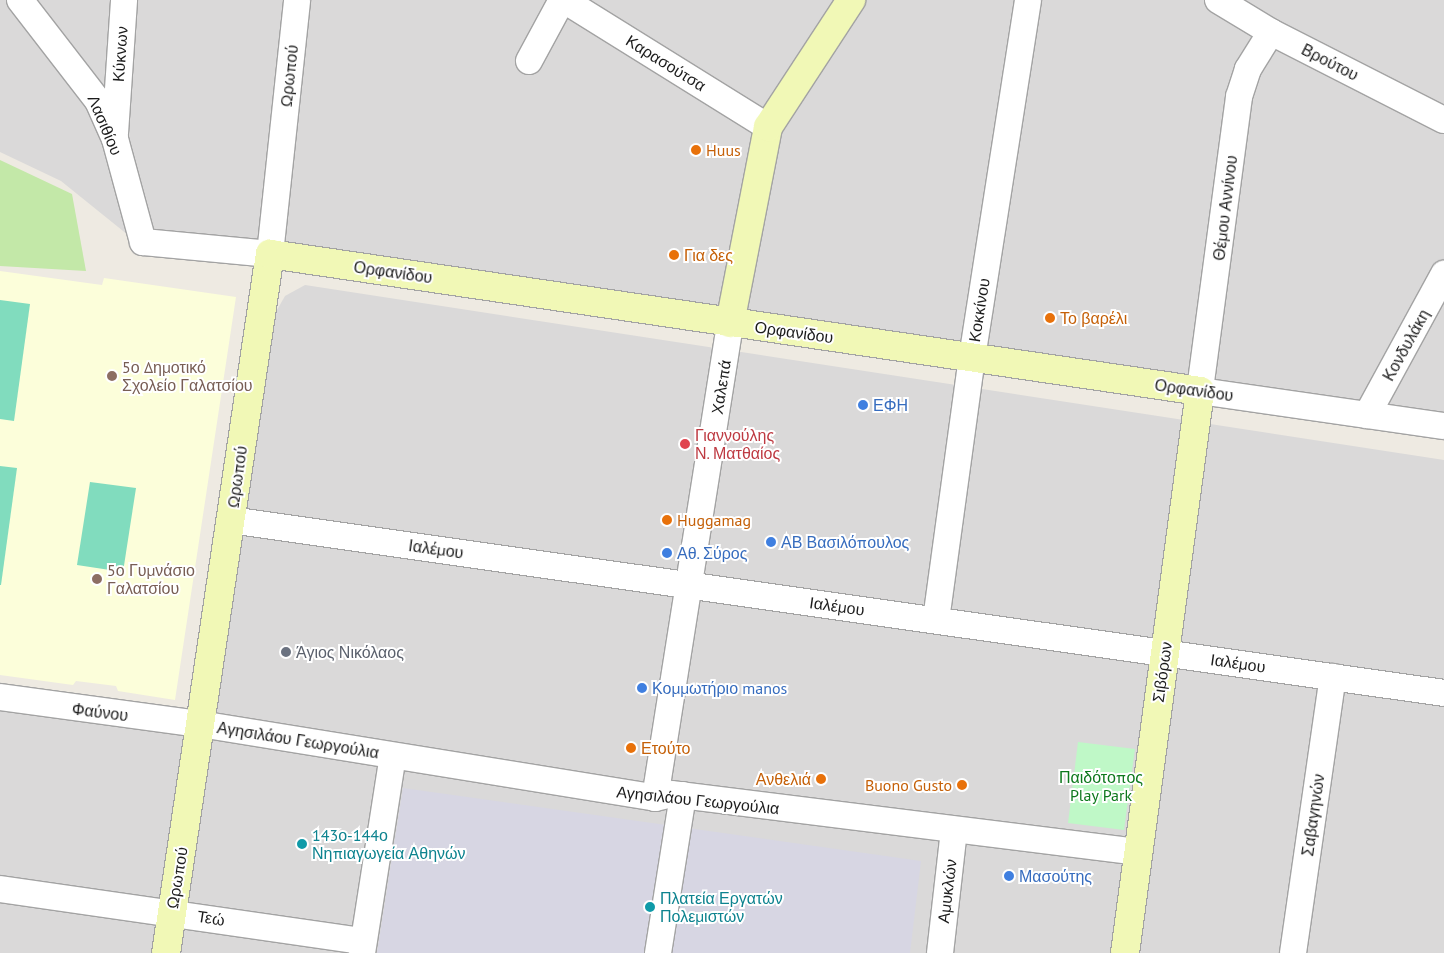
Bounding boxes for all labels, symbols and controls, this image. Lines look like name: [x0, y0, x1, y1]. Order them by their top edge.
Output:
street label: Κύκνων: [108, 25, 132, 83]
street label: Καρασούτσα: [622, 31, 710, 95]
street label: Βρούτου: [1298, 40, 1362, 84]
street label: Ωρωπού: [276, 44, 302, 108]
street label: Λασιθίου: [84, 92, 126, 158]
place label: Huus: [706, 140, 741, 160]
marker: Huus: [690, 144, 702, 156]
street label: Θέμου Αννίνου: [1209, 154, 1241, 262]
place label: Για δες: [684, 245, 733, 265]
marker: Για δες: [668, 249, 680, 261]
street label: Ορφανίδου: [352, 257, 434, 287]
street label: Κοκκίνου: [964, 277, 994, 343]
street label: Κονδυλάκη: [1378, 306, 1434, 384]
place label: Το βαρέλι: [1060, 308, 1127, 328]
marker: Το βαρέλι: [1044, 312, 1056, 324]
street label: Ορφανίδου: [753, 317, 835, 347]
place label: 5ο Δημοτικό Σχολείο Γαλατσίου: [122, 357, 253, 395]
street label: Χαλεπά: [707, 358, 735, 416]
marker: 5ο Δημοτικό Σχολείο Γαλατσίου: [106, 370, 118, 382]
street label: Ορφανίδου: [1153, 375, 1235, 405]
place label: ΕΦΗ: [873, 395, 908, 415]
marker: ΕΦΗ: [857, 399, 869, 411]
place label: Γιαννούλης Ν. Ματθαίος: [695, 425, 781, 463]
marker: Γιαννούλης Ν. Ματθαίος: [679, 438, 691, 450]
street label: Ωρωπού: [223, 445, 251, 509]
place label: Huggamag: [677, 510, 751, 530]
marker: Huggamag: [661, 514, 673, 526]
place label: ΑΒ Βασιλόπουλος: [781, 532, 909, 552]
street label: Ιαλέμου: [407, 536, 465, 562]
marker: ΑΒ Βασιλόπουλος: [765, 536, 777, 548]
place label: Αθ. Σύρος: [677, 543, 749, 563]
marker: Αθ. Σύρος: [661, 547, 673, 559]
place label: 5ο Γυμνάσιο Γαλατσίου: [107, 560, 195, 598]
marker: 5ο Γυμνάσιο Γαλατσίου: [91, 573, 103, 585]
street label: Ιαλέμου: [808, 593, 866, 619]
street label: Σιβόρων: [1148, 640, 1176, 704]
place label: Άγιος Νικόλαος: [296, 642, 404, 662]
marker: Άγιος Νικόλαος: [280, 646, 292, 658]
street label: Ιαλέμου: [1209, 650, 1267, 676]
place label: Κομμωτήριο manos: [652, 678, 787, 698]
marker: Κομμωτήριο manos: [636, 682, 648, 694]
street label: Φαύνου: [71, 699, 129, 725]
street label: Αγησιλάου Γεωργούλια: [216, 718, 380, 762]
place label: Ετούτο: [641, 738, 690, 758]
marker: Ετούτο: [625, 742, 637, 754]
park label: Παιδότοπος Play Park: [1059, 767, 1143, 805]
place label: Ανθελιά: [756, 769, 811, 789]
marker: Ανθελιά: [815, 773, 827, 785]
street label: Σαβαγηνών: [1298, 773, 1328, 857]
place label: Buono Gusto: [865, 775, 952, 795]
marker: Buono Gusto: [956, 779, 968, 791]
street label: Αγησιλάου Γεωργούλια: [616, 782, 780, 818]
place label: 143ο-144ο Νηπιαγωγεία Αθηνών: [312, 825, 466, 863]
marker: 143ο-144ο Νηπιαγωγεία Αθηνών: [296, 838, 308, 850]
street label: Ωρωπού: [163, 846, 191, 910]
street label: Αμυκλών: [934, 858, 960, 924]
place label: Μασούτης: [1019, 866, 1092, 886]
marker: Μασούτης: [1003, 870, 1015, 882]
place label: Πλατεία Εργατών Πολεμιστών: [660, 888, 783, 926]
marker: Πλατεία Εργατών Πολεμιστών: [644, 901, 656, 913]
street label: Τεώ: [196, 906, 226, 930]

